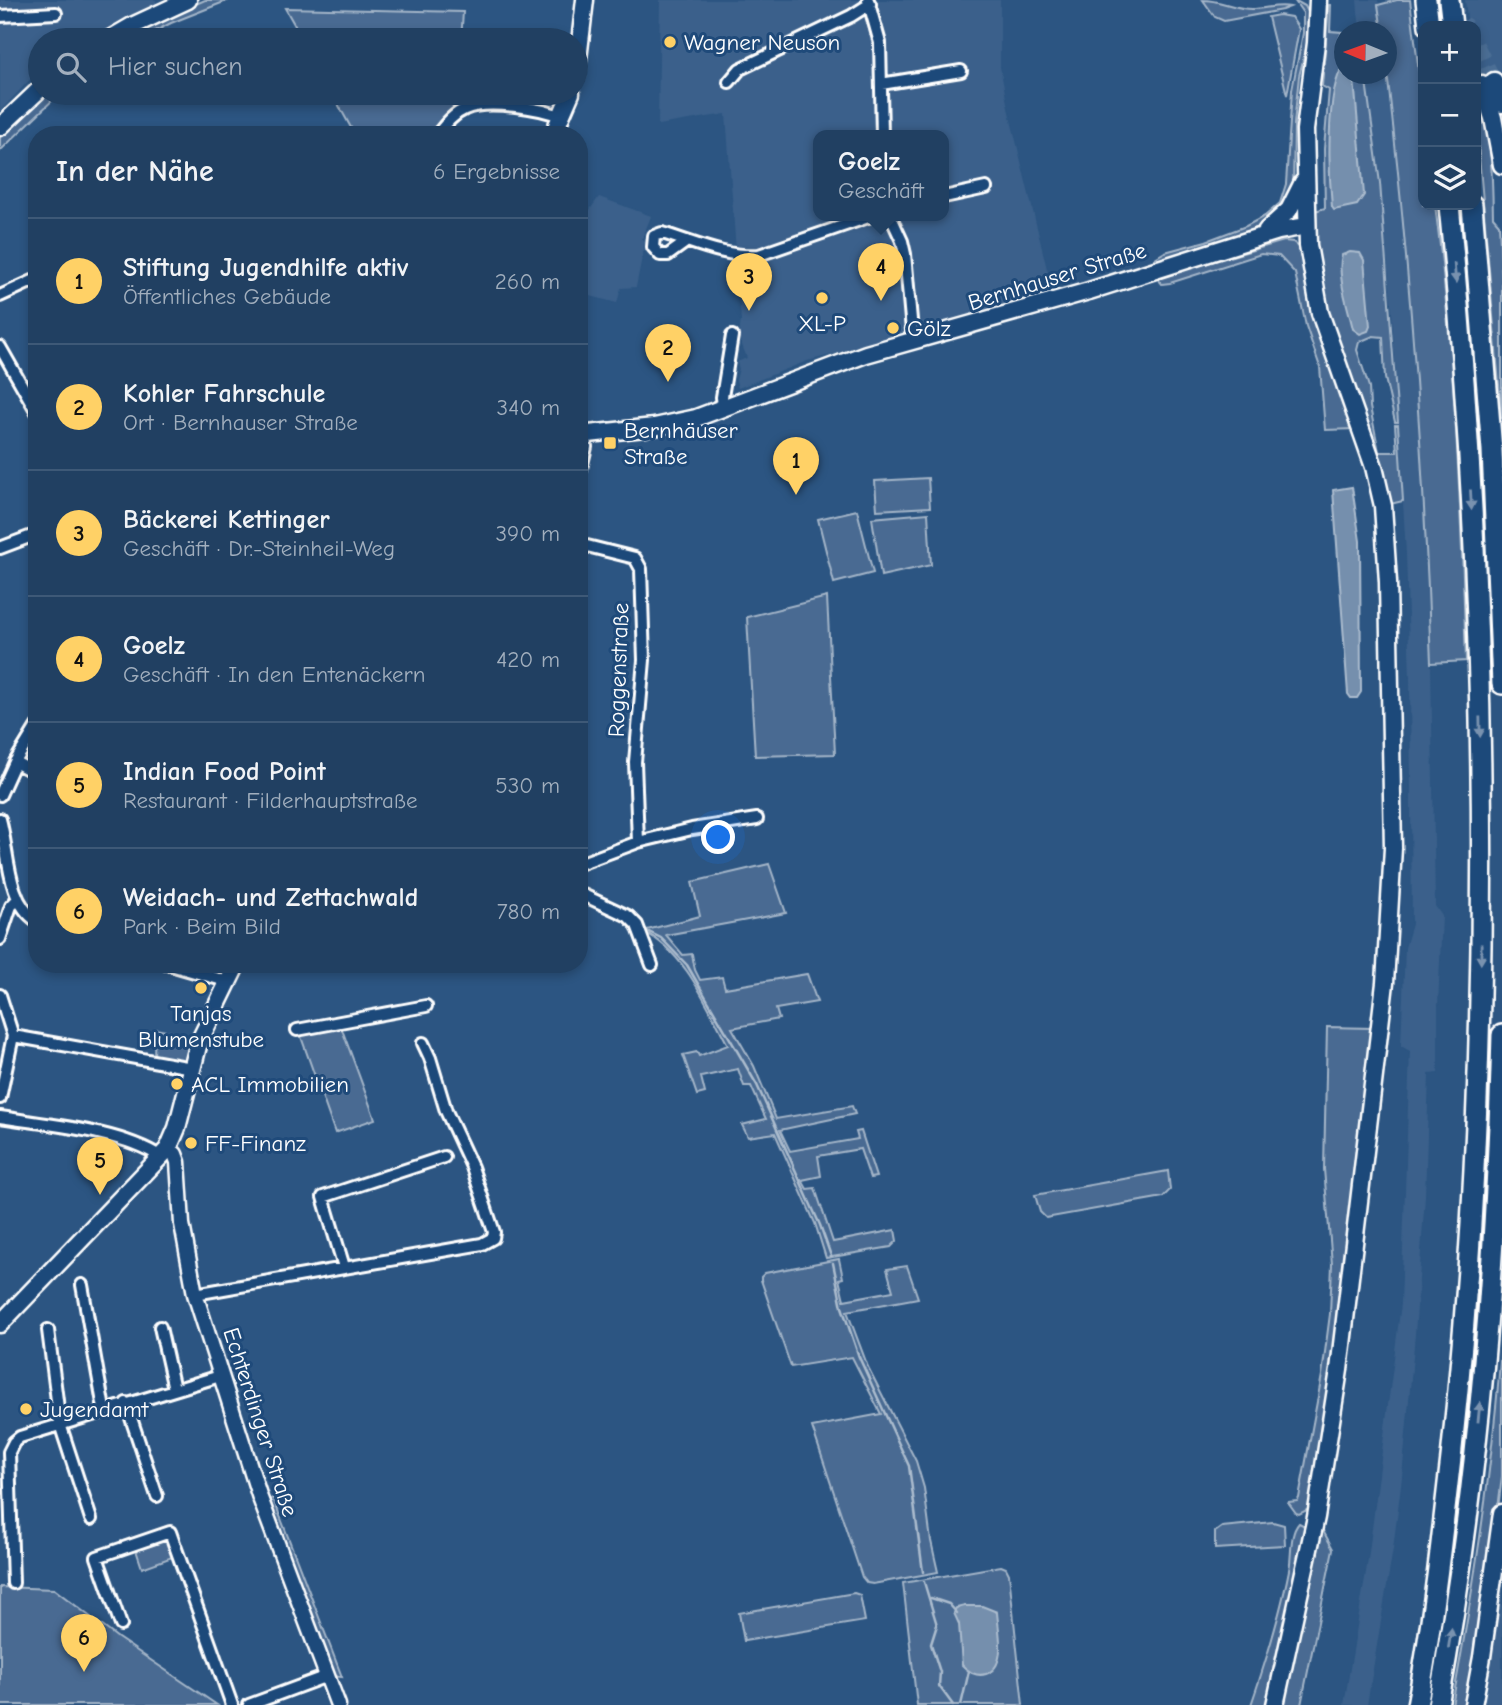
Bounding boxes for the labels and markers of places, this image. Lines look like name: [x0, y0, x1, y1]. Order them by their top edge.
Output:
place label: Wagner Neuson: [684, 29, 840, 56]
marker: Wagner Neuson: [662, 34, 678, 50]
pin: 4: [858, 243, 904, 301]
pin: 3: [726, 253, 772, 311]
marker: XL-P: [814, 290, 830, 306]
place label: XL-P: [798, 310, 846, 337]
place label: Gölz: [907, 315, 951, 342]
marker: Gölz: [885, 320, 901, 336]
pin: 2: [645, 324, 691, 382]
place label: Bernhäuser Straße: [624, 417, 739, 470]
marker: Bernhäuser Straße: [602, 435, 618, 451]
pin: 1: [773, 437, 819, 495]
marker: Tanjas Blumenstube: [193, 980, 209, 996]
place label: Tanjas Blumenstube: [138, 1000, 264, 1053]
place label: ACL Immobilien: [191, 1071, 349, 1098]
marker: ACL Immobilien: [169, 1076, 185, 1092]
place label: FF-Finanz: [205, 1130, 306, 1157]
marker: FF-Finanz: [183, 1135, 199, 1151]
pin: 5: [77, 1137, 123, 1195]
place label: Jugendamt: [40, 1396, 150, 1423]
marker: Jugendamt: [18, 1401, 34, 1417]
pin: 6: [61, 1614, 107, 1672]

